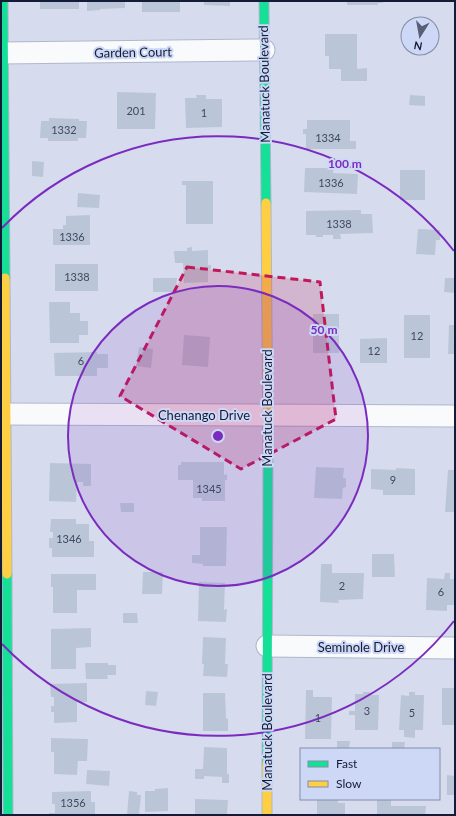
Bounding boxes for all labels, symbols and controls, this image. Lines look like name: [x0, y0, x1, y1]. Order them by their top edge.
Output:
north arrow: [400, 16, 440, 56]
street label: Manatuck Boulevard: [255, 25, 273, 143]
text: N: [413, 39, 423, 53]
street label: Garden Court: [94, 43, 172, 61]
house number: 201: [126, 104, 146, 117]
house number: 1: [201, 106, 207, 119]
house number: 1332: [51, 123, 77, 136]
house number: 1334: [315, 131, 341, 144]
text: 100 m: [328, 156, 362, 171]
house number: 1336: [318, 176, 344, 189]
house number: 1338: [326, 217, 352, 230]
house number: 1336: [59, 230, 85, 243]
house number: 1338: [64, 270, 90, 283]
text: 50 m: [311, 322, 337, 337]
house number: 12: [411, 329, 423, 342]
house number: 12: [368, 344, 380, 357]
street label: Manatuck Boulevard: [259, 349, 275, 467]
house number: 6: [78, 354, 84, 367]
street label: Chenango Drive: [158, 407, 250, 423]
centre of rings: [211, 429, 225, 443]
house number: 9: [390, 473, 396, 486]
house number: 1345: [196, 482, 222, 495]
house number: 1346: [56, 532, 82, 545]
house number: 2: [339, 579, 345, 592]
house number: 6: [438, 585, 444, 598]
street label: Seminole Drive: [318, 639, 404, 655]
street label: Manatuck Boulevard: [259, 673, 275, 791]
house number: 3: [364, 704, 370, 717]
house number: 5: [409, 706, 415, 719]
house number: 1: [315, 711, 321, 724]
legend: [300, 748, 440, 800]
text: Fast: [336, 756, 358, 771]
text: Slow: [336, 776, 362, 791]
house number: 1356: [60, 796, 86, 809]

